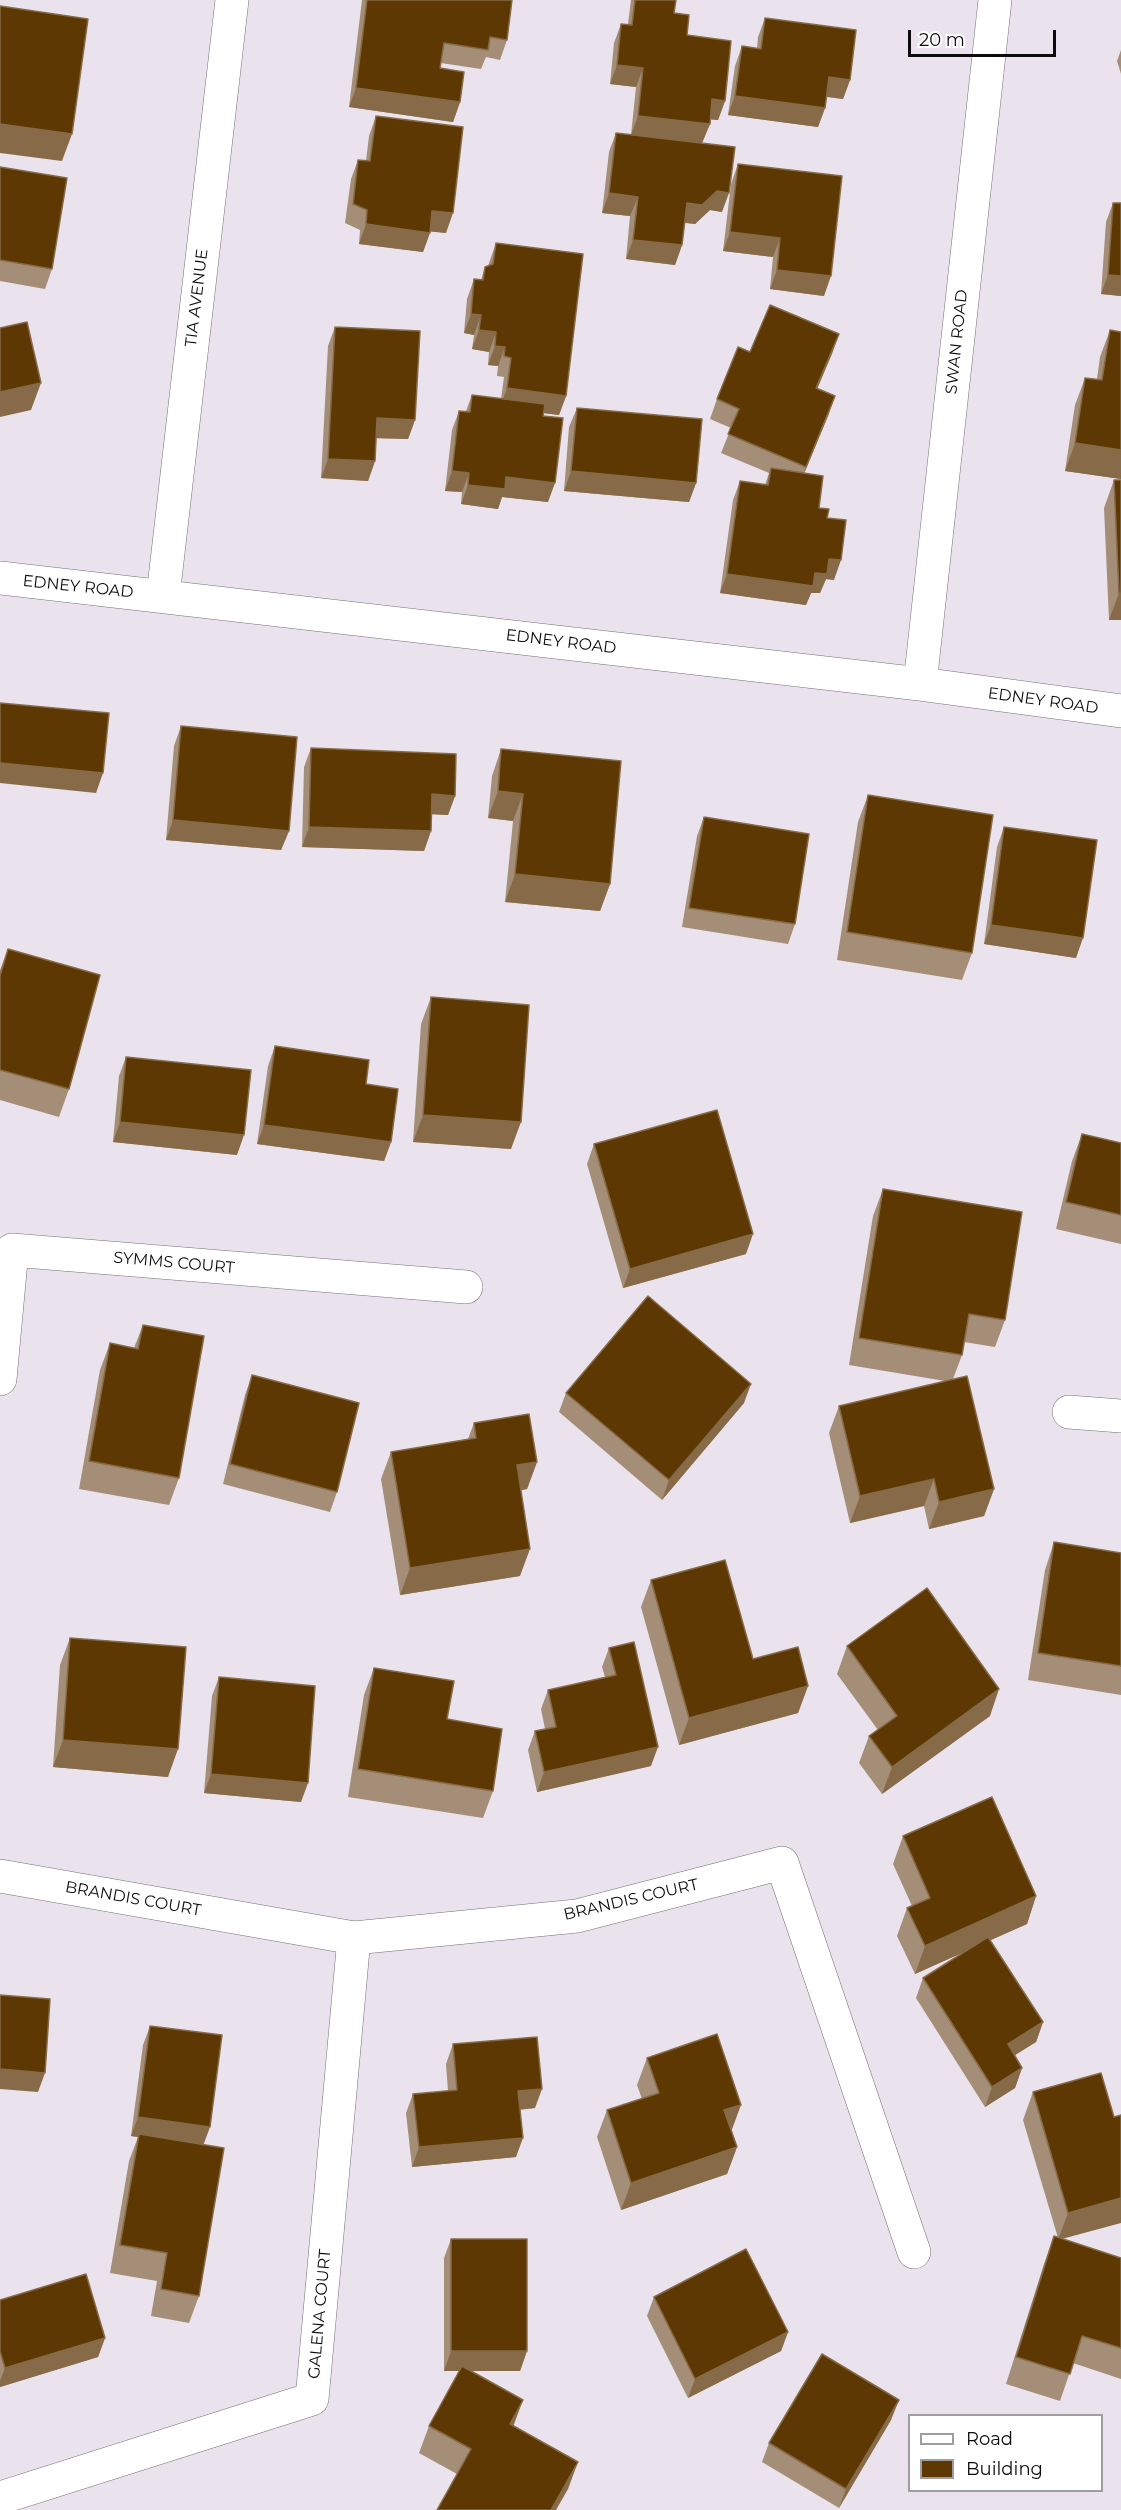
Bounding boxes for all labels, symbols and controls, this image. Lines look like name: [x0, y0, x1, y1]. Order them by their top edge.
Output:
scale bar: [911, 18, 1060, 56]
text: 20 m: [919, 29, 965, 51]
street label: TIA AVENUE: [181, 248, 213, 348]
street label: SWAN ROAD: [942, 289, 972, 395]
street label: EDNEY ROAD: [22, 572, 134, 602]
street label: EDNEY ROAD: [505, 626, 617, 658]
street label: EDNEY ROAD: [987, 684, 1099, 718]
street label: SYMMS COURT: [113, 1248, 235, 1278]
street label: BRANDIS COURT: [562, 1875, 700, 1925]
street label: BRANDIS COURT: [64, 1878, 202, 1920]
street label: GALENA COURT: [305, 2248, 335, 2380]
legend: [908, 2414, 1103, 2492]
text: Road: [966, 2428, 1013, 2450]
text: Building: [966, 2458, 1043, 2480]

